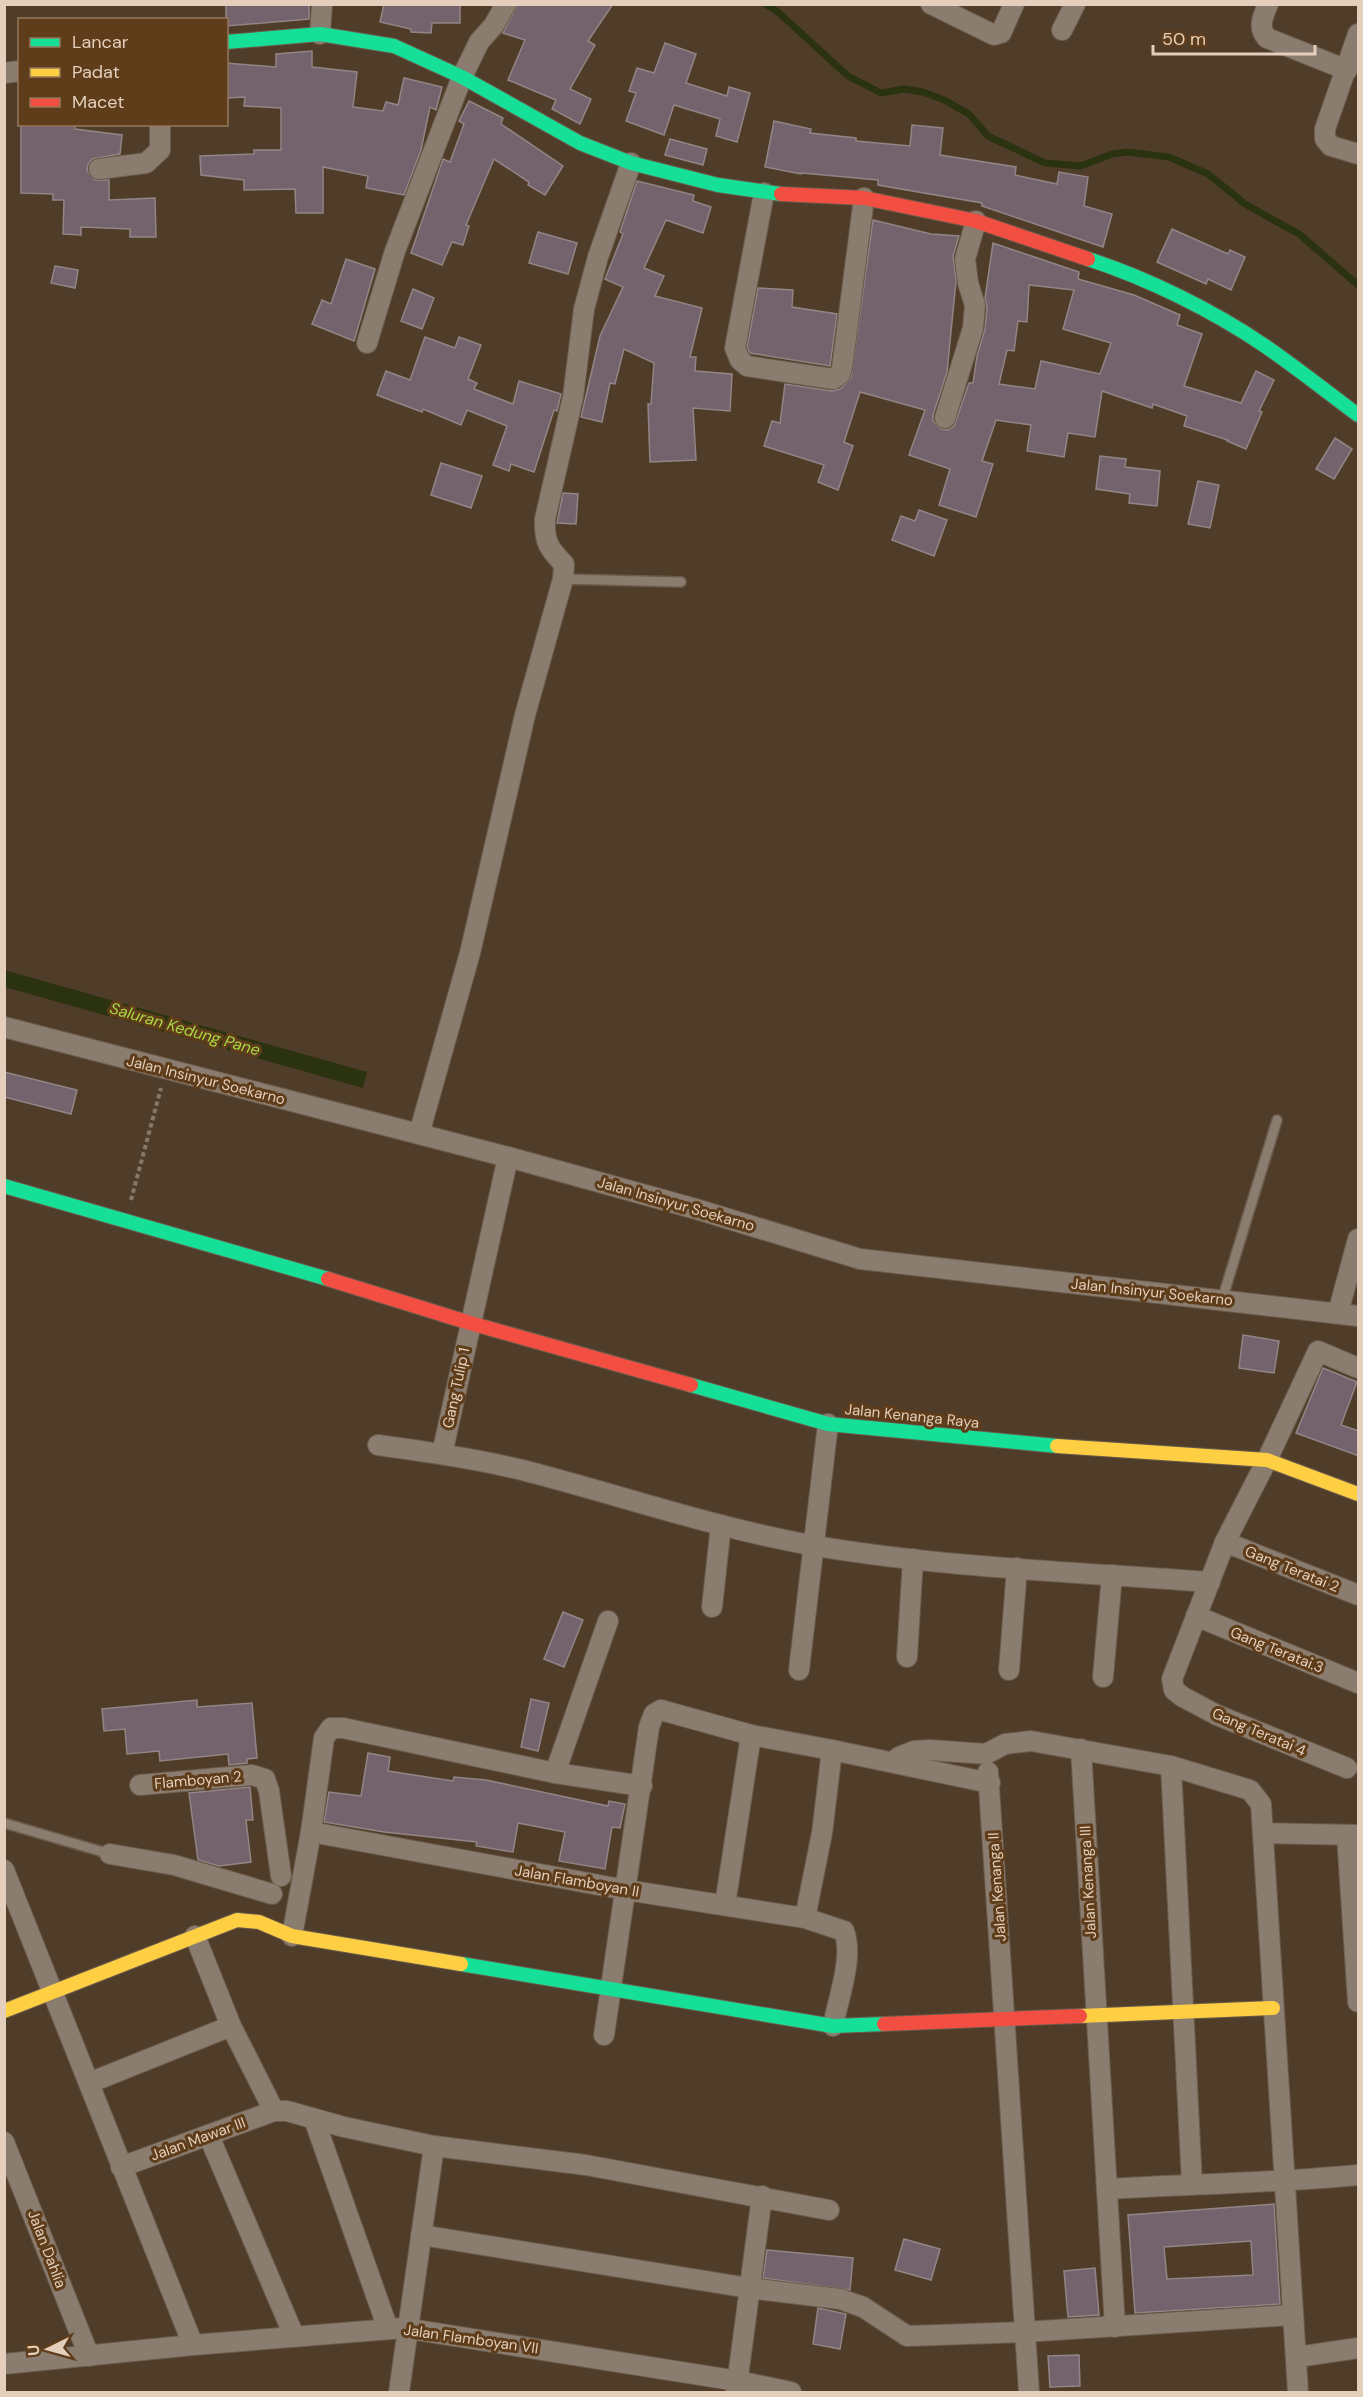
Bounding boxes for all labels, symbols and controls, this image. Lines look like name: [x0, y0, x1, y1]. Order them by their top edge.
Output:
legend: [18, 18, 228, 126]
scale bar: [1153, 18, 1315, 56]
text: 50 m: [1162, 27, 1206, 51]
text: Lancar: [72, 30, 129, 54]
text: Padat: [72, 60, 120, 84]
text: Macet: [72, 90, 124, 114]
water label: Saluran Kedung Pane: [107, 997, 263, 1061]
street label: Jalan Insinyur Soekarno: [125, 1051, 287, 1109]
street label: Jalan Insinyur Soekarno: [595, 1172, 757, 1236]
street label: Jalan Insinyur Soekarno: [1070, 1274, 1234, 1310]
street label: Gang Tulip 1: [438, 1346, 474, 1430]
street label: Jalan Kenanga Raya: [844, 1399, 980, 1433]
street label: Gang Teratai 2: [1242, 1541, 1342, 1597]
street label: Gang Teratai.3: [1227, 1622, 1327, 1678]
street label: Gang Teratai 4: [1209, 1703, 1309, 1761]
street label: Flamboyan 2: [153, 1766, 243, 1794]
street label: Jalan Kenanga III: [1075, 1825, 1101, 1939]
street label: Jalan Kenanga II: [983, 1832, 1011, 1942]
street label: Jalan Flamboyan II: [513, 1860, 641, 1902]
street label: Jalan Mawar III: [148, 2113, 248, 2165]
street label: Jalan Dahlia: [23, 2207, 71, 2291]
north arrow: [18, 2319, 78, 2379]
street label: Jalan Flamboyan VII: [402, 2320, 540, 2358]
text: U: [23, 2344, 44, 2357]

